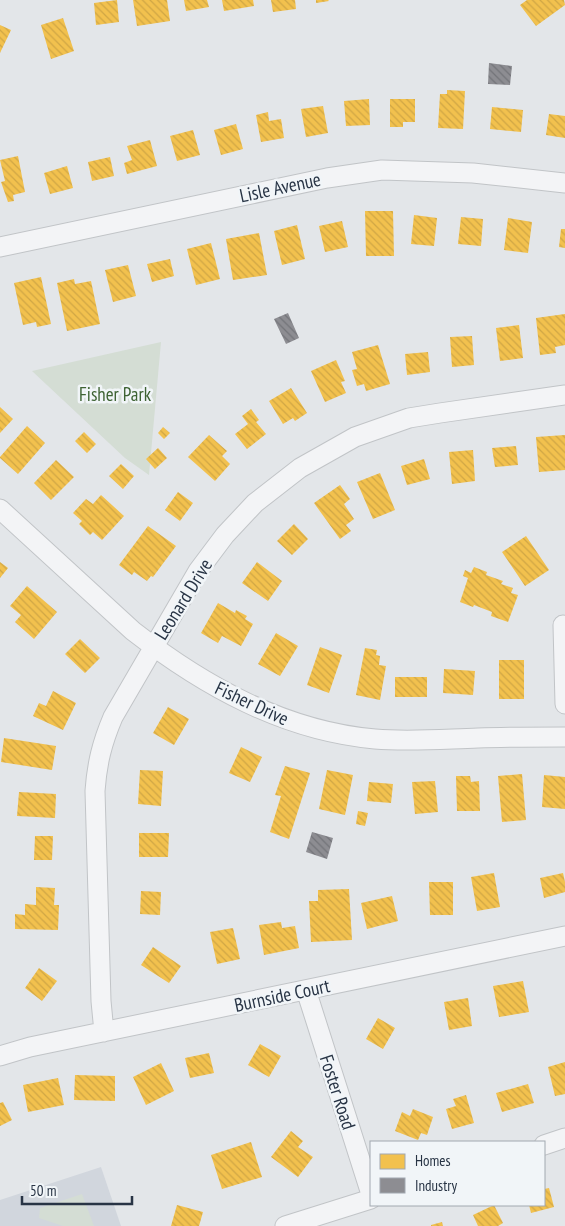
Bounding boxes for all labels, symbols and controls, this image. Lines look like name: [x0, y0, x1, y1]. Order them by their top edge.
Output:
street label: Lisle Avenue: [237, 167, 323, 207]
park label: Fisher Park: [79, 382, 152, 406]
street label: Leonard Drive: [149, 554, 217, 644]
street label: Fisher Drive: [211, 676, 293, 730]
street label: Burnside Court: [232, 973, 333, 1017]
street label: Foster Road: [315, 1052, 361, 1132]
legend: [370, 1141, 545, 1206]
text: Homes: [415, 1151, 451, 1170]
scale bar: [22, 1174, 132, 1206]
text: Industry: [415, 1176, 457, 1195]
text: 50 m: [30, 1181, 56, 1200]

